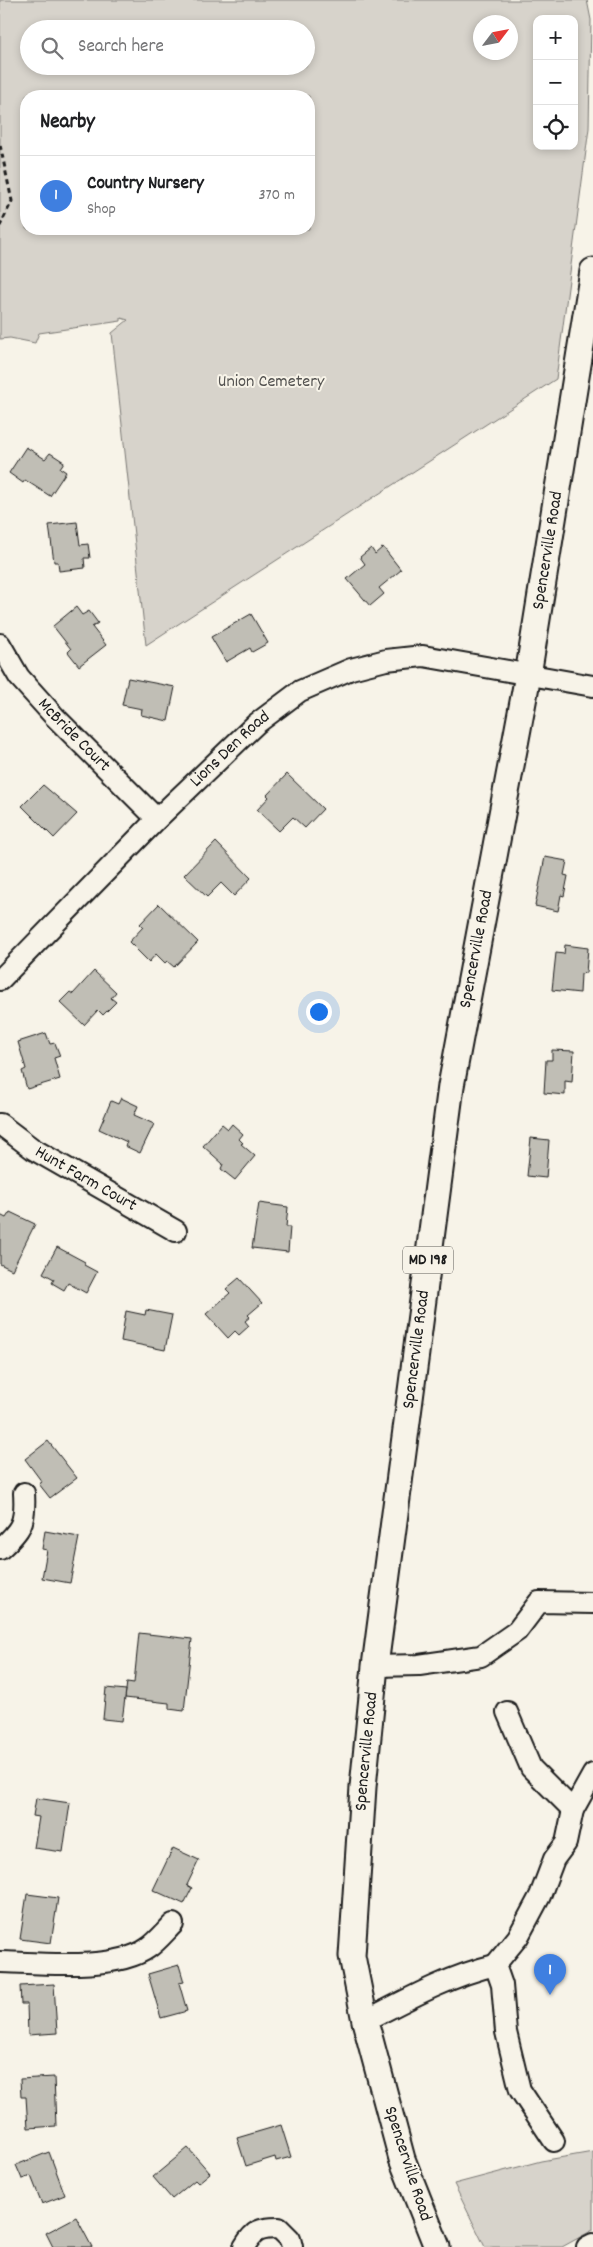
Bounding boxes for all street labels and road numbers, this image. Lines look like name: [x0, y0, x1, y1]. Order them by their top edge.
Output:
street label: Spencerville Road: [526, 490, 570, 612]
street label: McBride Court: [31, 693, 116, 778]
street label: Lions Den Road: [184, 705, 275, 793]
street label: Spencerville Road: [453, 888, 500, 1010]
street label: Hunt Farm Court: [30, 1140, 141, 1218]
road number: MD 198: [403, 1246, 453, 1274]
street label: Spencerville Road: [396, 1289, 437, 1410]
street label: Spencerville Road: [349, 1691, 385, 1812]
street label: Spencerville Road: [377, 2103, 437, 2225]

